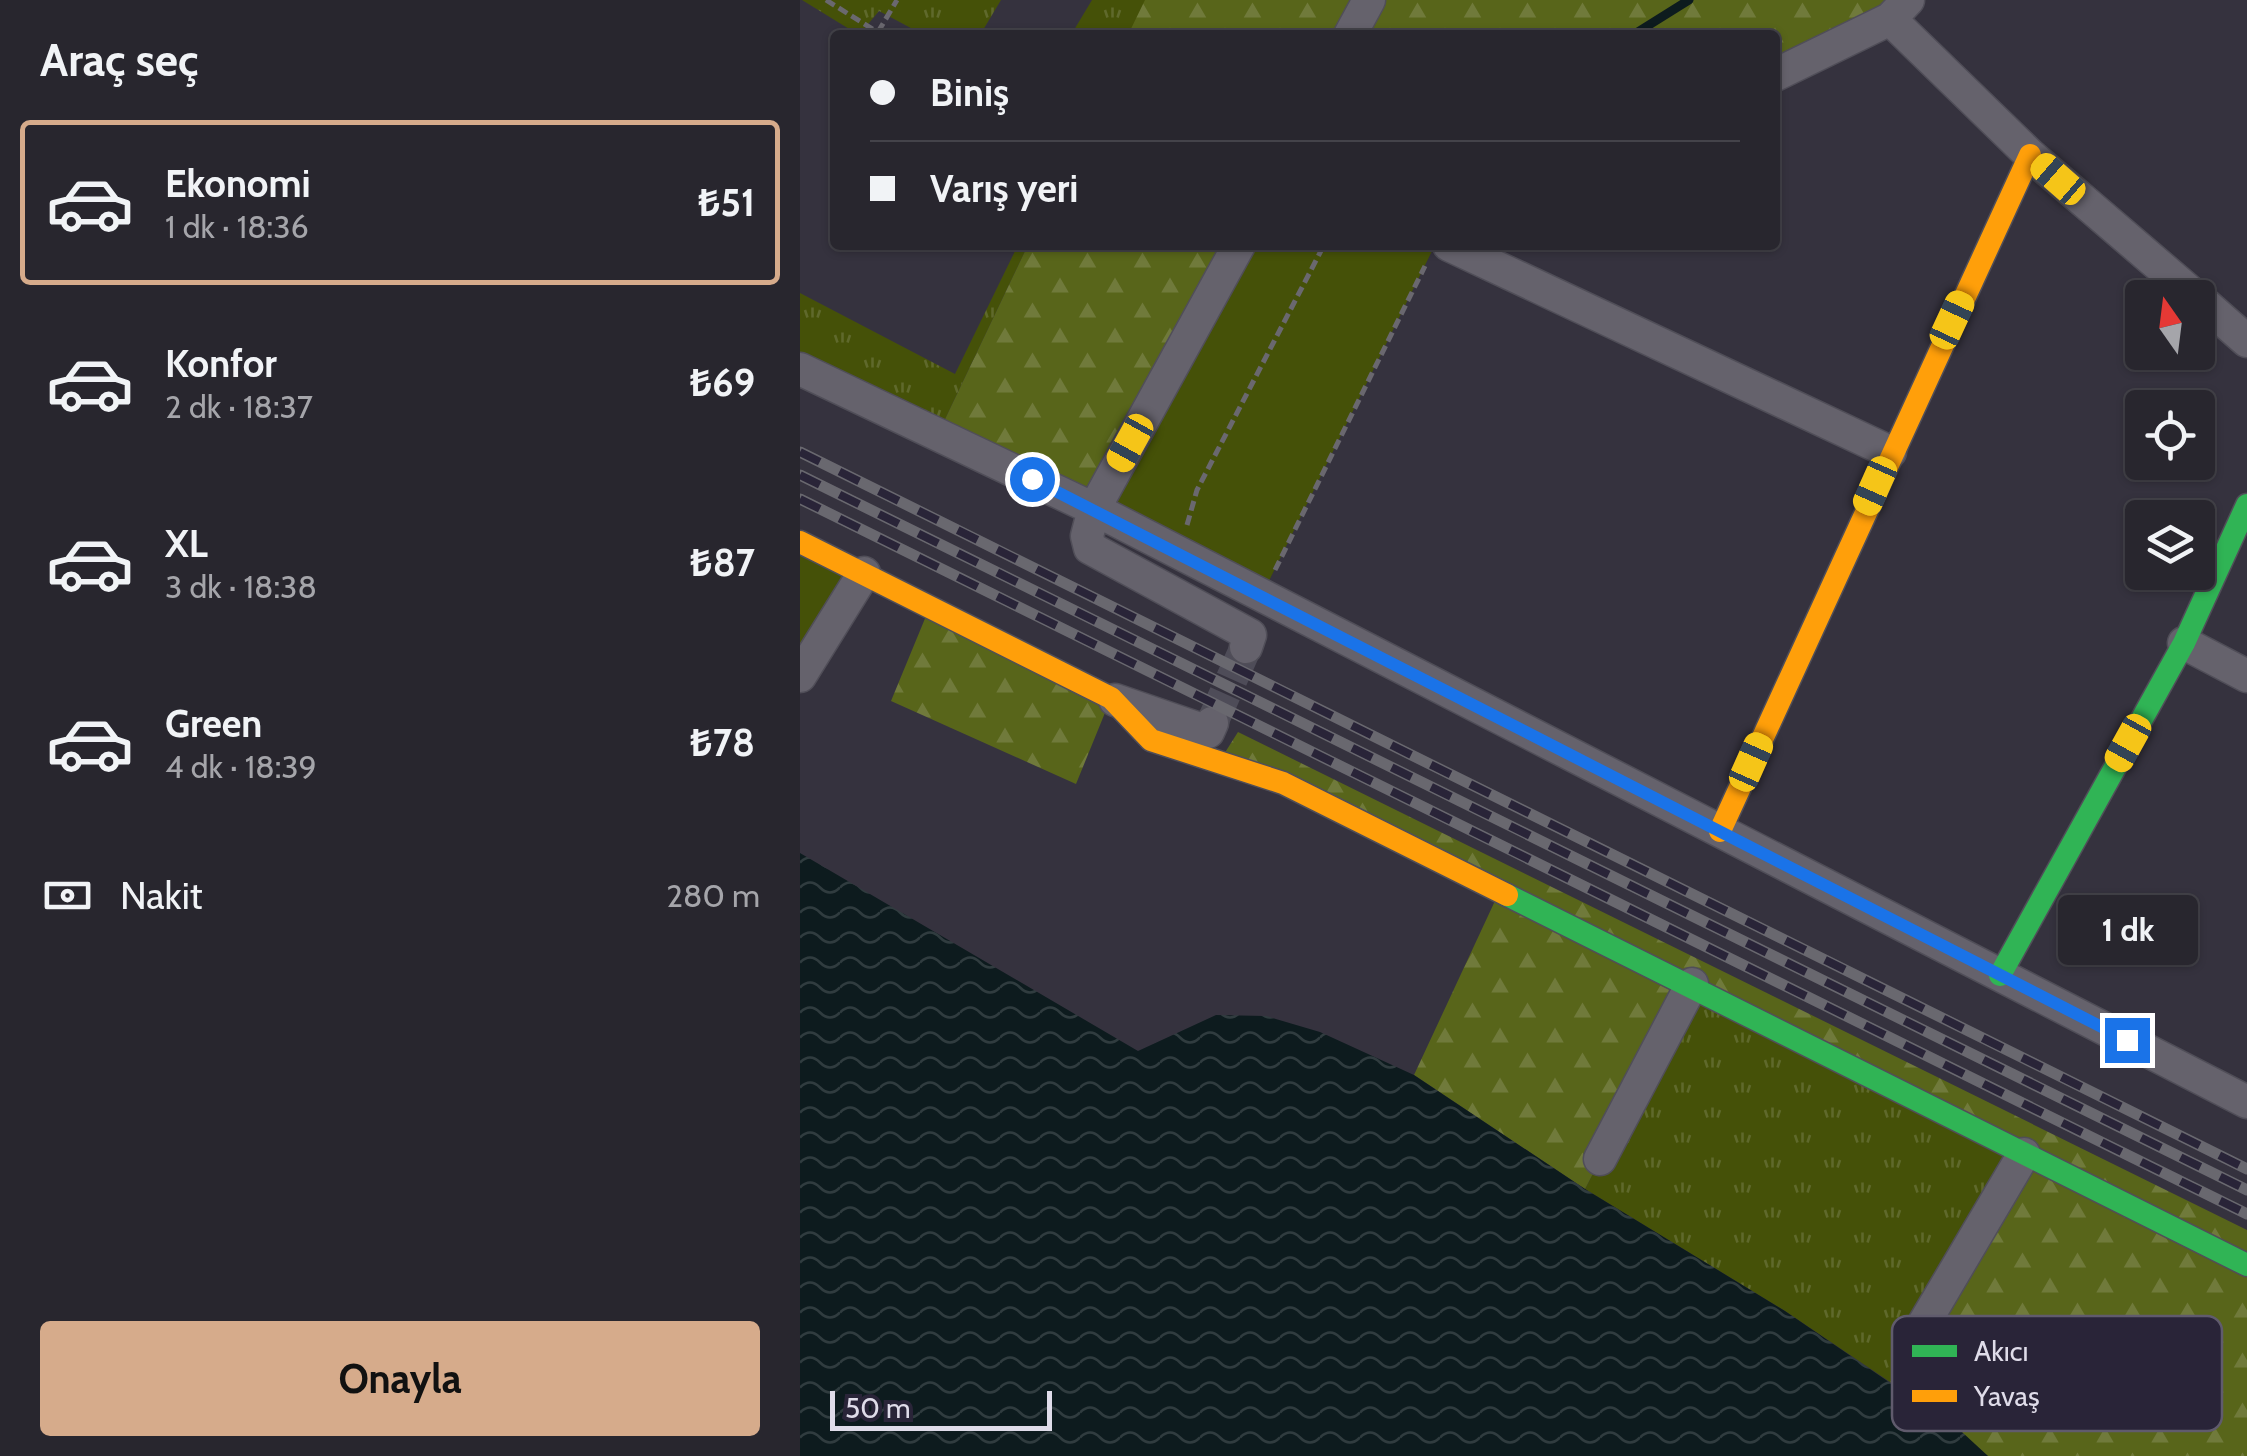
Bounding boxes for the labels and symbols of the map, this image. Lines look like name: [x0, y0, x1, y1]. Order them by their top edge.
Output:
car: [2026, 148, 2090, 210]
north arrow: [2125, 280, 2215, 370]
car: [1926, 286, 1978, 354]
car: [1102, 409, 1158, 477]
car: [1849, 452, 1901, 520]
route start: [1010, 457, 1055, 502]
car: [2100, 709, 2156, 777]
car: [1725, 728, 1777, 796]
callout: 1 dk: [2057, 895, 2197, 965]
route end: [2105, 1018, 2150, 1063]
legend: [1892, 1316, 2222, 1431]
text: Akıcı: [1974, 1334, 2028, 1368]
text: Yavaş: [1973, 1379, 2040, 1413]
scale bar: [830, 1386, 1052, 1430]

